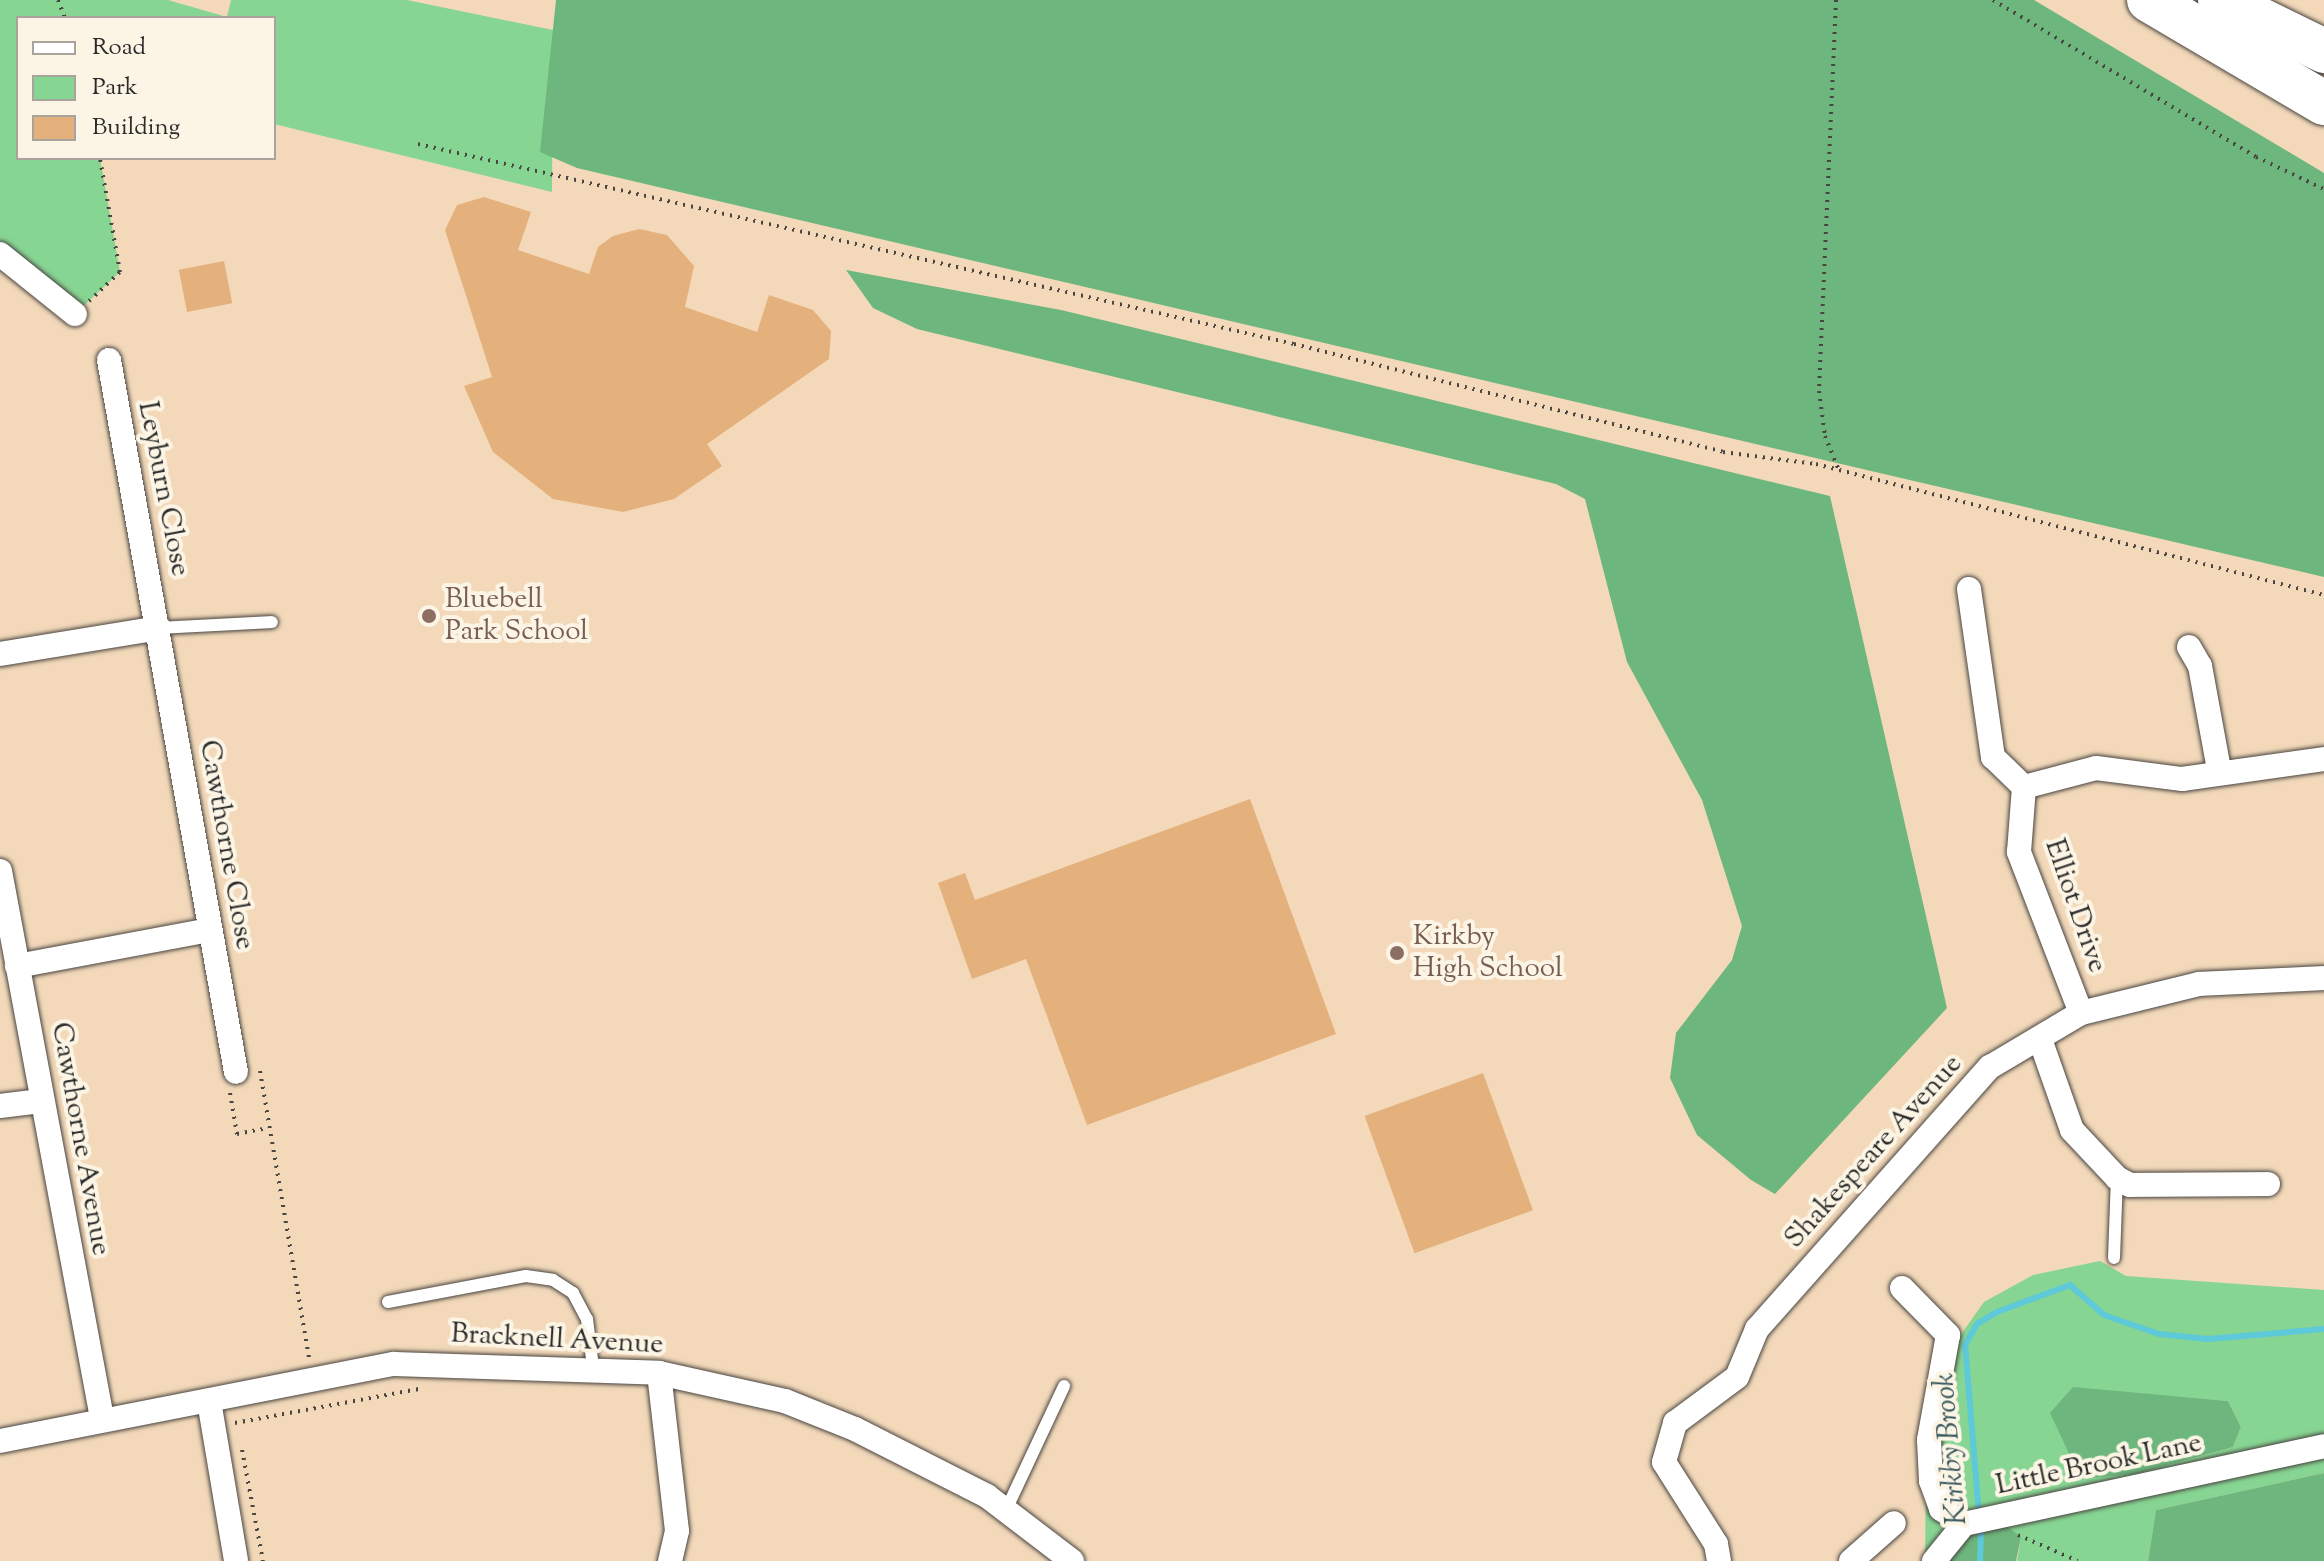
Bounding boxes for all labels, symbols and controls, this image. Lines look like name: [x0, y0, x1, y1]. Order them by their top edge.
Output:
legend: [16, 16, 276, 160]
text: Road: [92, 31, 146, 65]
text: Park: [92, 71, 138, 105]
text: Building: [92, 111, 180, 145]
street label: Leyburn Close: [130, 399, 196, 579]
place label: Bluebell Park School: [445, 583, 588, 649]
marker: Bluebell Park School: [420, 607, 438, 625]
street label: Cawthorne Close: [191, 738, 261, 952]
street label: Elliot Drive: [2037, 835, 2113, 977]
place label: Kirkby High School: [1413, 920, 1563, 986]
marker: Kirkby High School: [1388, 944, 1406, 962]
street label: Cawthorne Avenue: [43, 1020, 117, 1258]
street label: Shakespeare Avenue: [1778, 1048, 1970, 1256]
street label: Bracknell Avenue: [450, 1318, 664, 1362]
water label: Kirkby Brook: [1927, 1371, 1977, 1527]
street label: Little Brook Lane: [1993, 1427, 2205, 1503]

